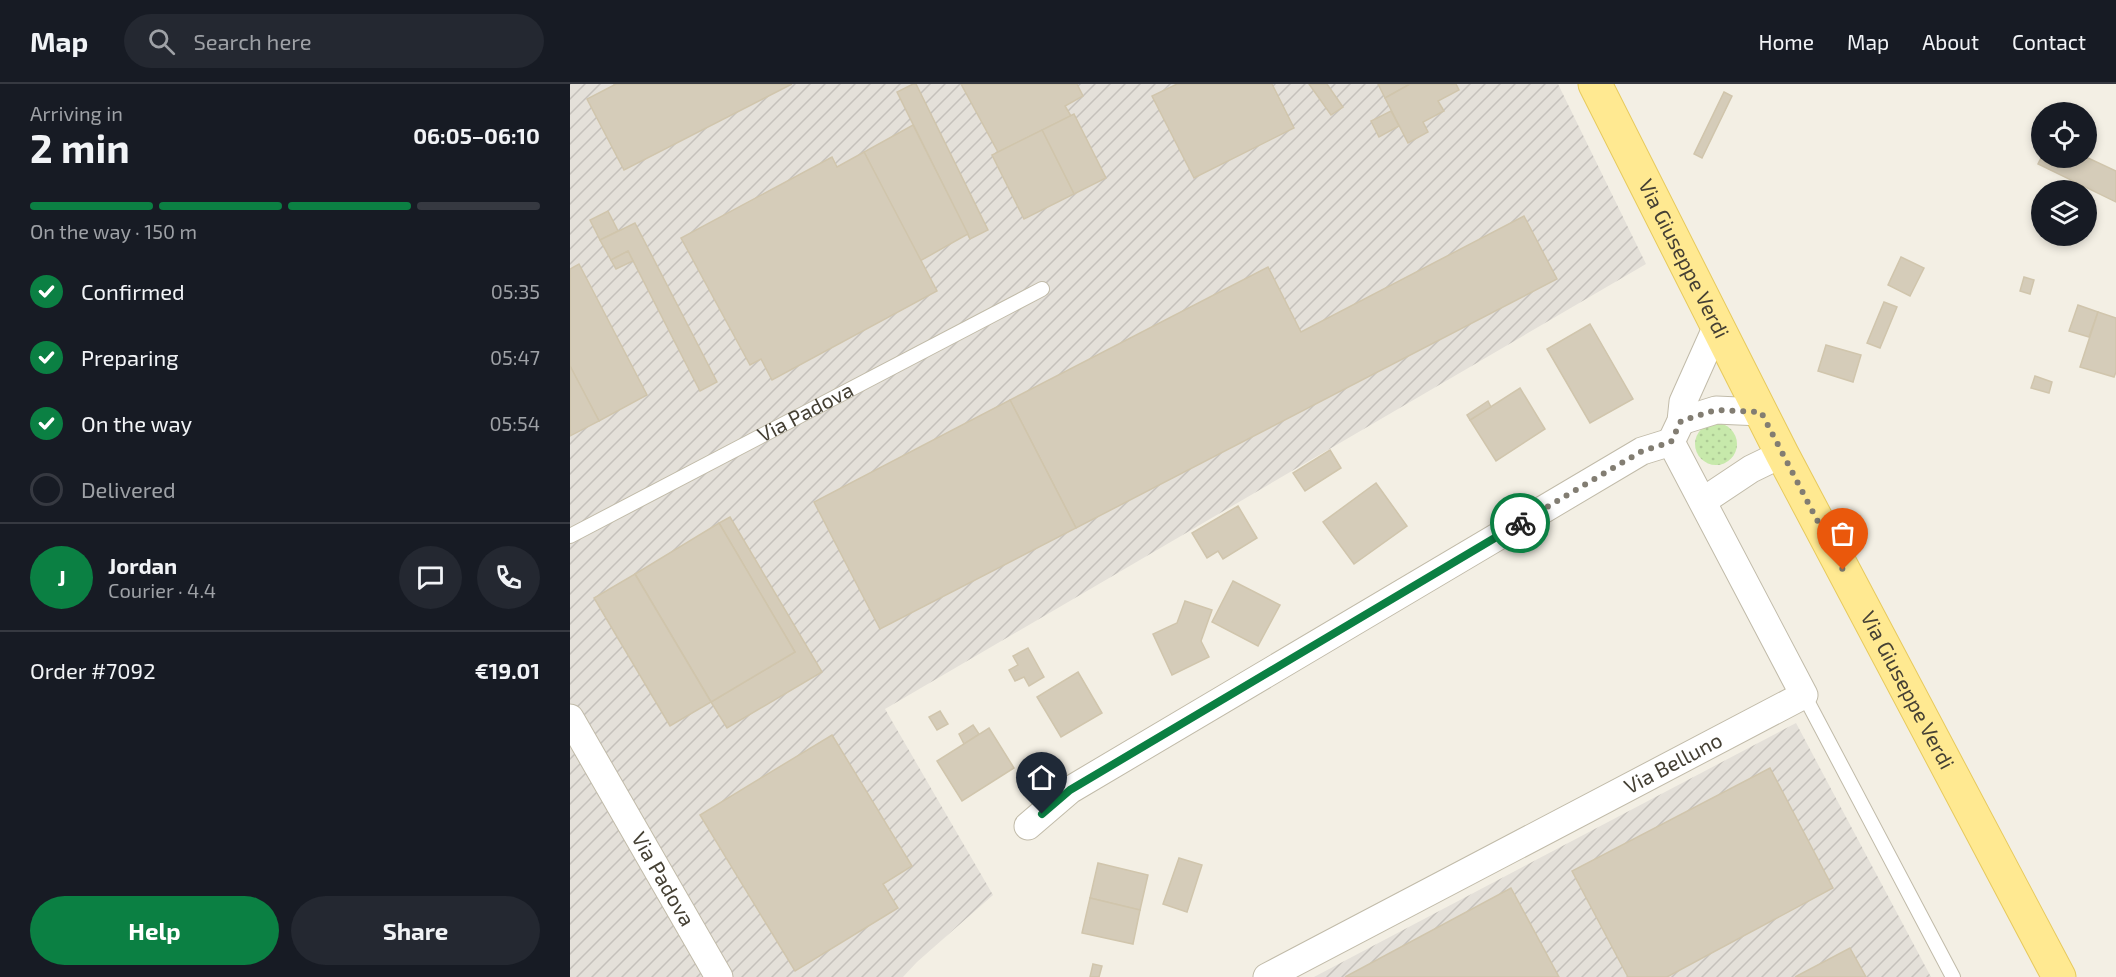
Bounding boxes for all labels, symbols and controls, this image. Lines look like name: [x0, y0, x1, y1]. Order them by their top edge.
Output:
search box: [124, 14, 544, 68]
text: Map: [30, 24, 88, 58]
icon: search: [145, 25, 178, 58]
text: Search here: [193, 28, 312, 54]
text: Home: [1758, 29, 1814, 54]
text: Map: [1847, 29, 1889, 54]
text: About: [1922, 29, 1979, 54]
text: Contact: [2012, 29, 2086, 54]
text: Arriving in: [30, 101, 123, 125]
map controls: [2031, 102, 2097, 246]
button: locate: [2031, 102, 2097, 168]
text: 06:05–06:10: [413, 122, 540, 148]
text: 2 min: [30, 124, 130, 171]
street label: Via Giuseppe Verdi: [1634, 174, 1735, 342]
button: layers: [2031, 180, 2097, 246]
text: On the way · 150 m: [30, 219, 197, 243]
icon: check: [30, 275, 63, 308]
text: Confirmed: [81, 278, 185, 304]
text: 05:35: [491, 279, 540, 303]
icon: check: [30, 341, 63, 374]
text: Preparing: [81, 344, 179, 370]
text: 05:47: [490, 345, 540, 369]
street label: Via Padova: [753, 376, 857, 447]
icon: check: [30, 407, 63, 440]
text: On the way: [81, 410, 192, 436]
text: 05:54: [489, 411, 540, 435]
text: Delivered: [81, 476, 176, 502]
courier: [1490, 493, 1550, 553]
icon: bike: [1504, 507, 1537, 540]
pin: [1817, 508, 1868, 570]
icon: bag: [1826, 517, 1859, 550]
button: chat: [399, 546, 462, 609]
button: phone: [477, 546, 540, 609]
text: Jordan: [108, 552, 177, 578]
text: J: [57, 564, 66, 590]
text: Courier · 4.4: [108, 578, 216, 602]
street label: Via Giuseppe Verdi: [1856, 606, 1961, 773]
text: Order #7092: [30, 657, 156, 683]
text: €19.01: [475, 657, 540, 683]
street label: Via Belluno: [1619, 726, 1726, 798]
pin: [1016, 752, 1067, 814]
icon: home: [1025, 761, 1058, 794]
street label: Via Padova: [627, 827, 701, 930]
button: Help: [30, 896, 279, 965]
button: Share: [291, 896, 540, 965]

